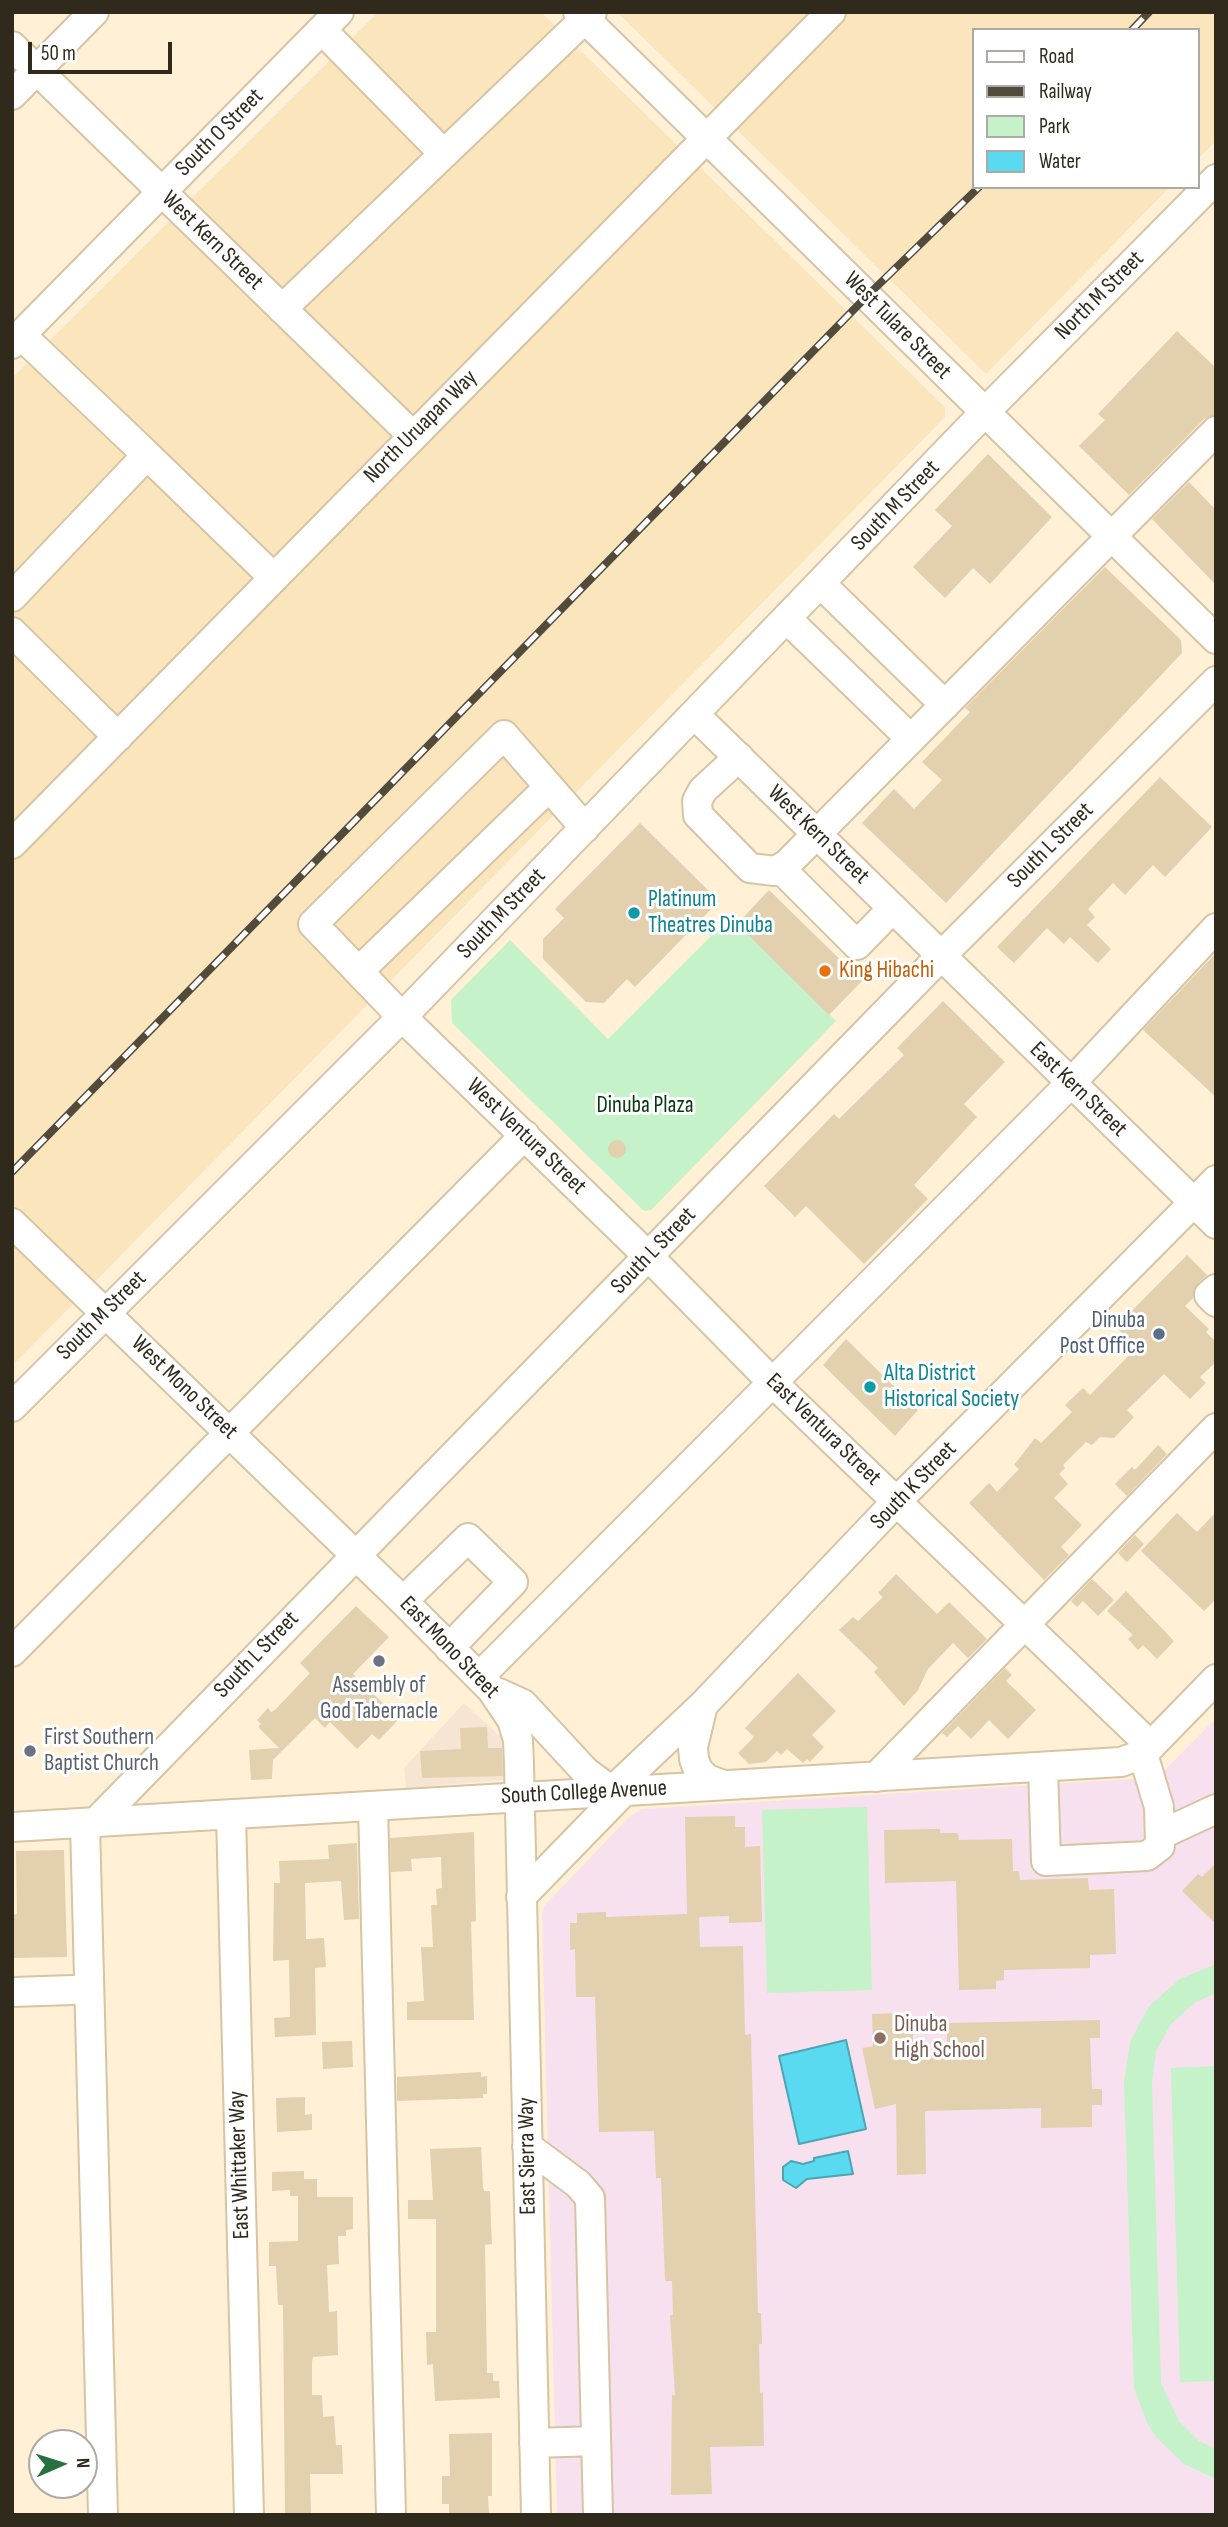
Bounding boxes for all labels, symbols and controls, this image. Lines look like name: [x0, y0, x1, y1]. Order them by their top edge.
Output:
scale bar: [32, 28, 175, 72]
legend: [972, 28, 1200, 189]
text: 50 m: [41, 41, 76, 66]
text: Road: [1039, 44, 1074, 69]
text: Railway: [1039, 79, 1092, 104]
street label: South O Street: [170, 83, 270, 183]
text: Park: [1039, 114, 1070, 139]
text: Water: [1039, 149, 1081, 174]
street label: West Kern Street: [155, 186, 269, 296]
street label: North M Street: [1050, 246, 1150, 346]
street label: West Tulare Street: [837, 266, 957, 386]
street label: North Uruapan Way: [359, 365, 483, 489]
street label: South M Street: [846, 455, 946, 557]
street label: West Kern Street: [761, 780, 875, 890]
street label: South L Street: [1002, 797, 1100, 895]
street label: South M Street: [452, 863, 552, 965]
place label: Platinum Theatres Dinuba: [648, 886, 773, 940]
marker: Platinum Theatres Dinuba: [626, 905, 642, 921]
place label: King Hibachi: [839, 957, 934, 985]
marker: King Hibachi: [817, 963, 833, 979]
street label: East Kern Street: [1024, 1037, 1132, 1143]
street label: West Ventura Street: [460, 1073, 592, 1201]
park label: Dinuba Plaza: [596, 1092, 694, 1120]
street label: South L Street: [606, 1202, 702, 1300]
street label: South M Street: [51, 1265, 153, 1367]
place label: Dinuba Post Office: [1060, 1307, 1145, 1361]
marker: Dinuba Post Office: [1151, 1326, 1167, 1342]
street label: West Mono Street: [125, 1330, 243, 1446]
place label: Alta District Historical Society: [884, 1360, 1019, 1414]
street label: East Ventura Street: [760, 1368, 886, 1492]
marker: Alta District Historical Society: [862, 1379, 878, 1395]
street label: South K Street: [865, 1436, 963, 1536]
street label: East Mono Street: [393, 1591, 505, 1705]
street label: South L Street: [209, 1606, 305, 1704]
marker: Assembly of God Tabernacle: [371, 1653, 387, 1669]
place label: Assembly of God Tabernacle: [320, 1672, 438, 1726]
place label: First Southern Baptist Church: [44, 1724, 159, 1778]
marker: First Southern Baptist Church: [22, 1743, 38, 1759]
street label: South College Avenue: [500, 1775, 668, 1811]
place label: Dinuba High School: [894, 2011, 985, 2065]
marker: Dinuba High School: [872, 2030, 888, 2046]
street label: East Whittaker Way: [224, 2090, 256, 2240]
street label: East Sierra Way: [513, 2097, 543, 2215]
north arrow: [28, 2429, 98, 2499]
text: N: [71, 2457, 94, 2469]

